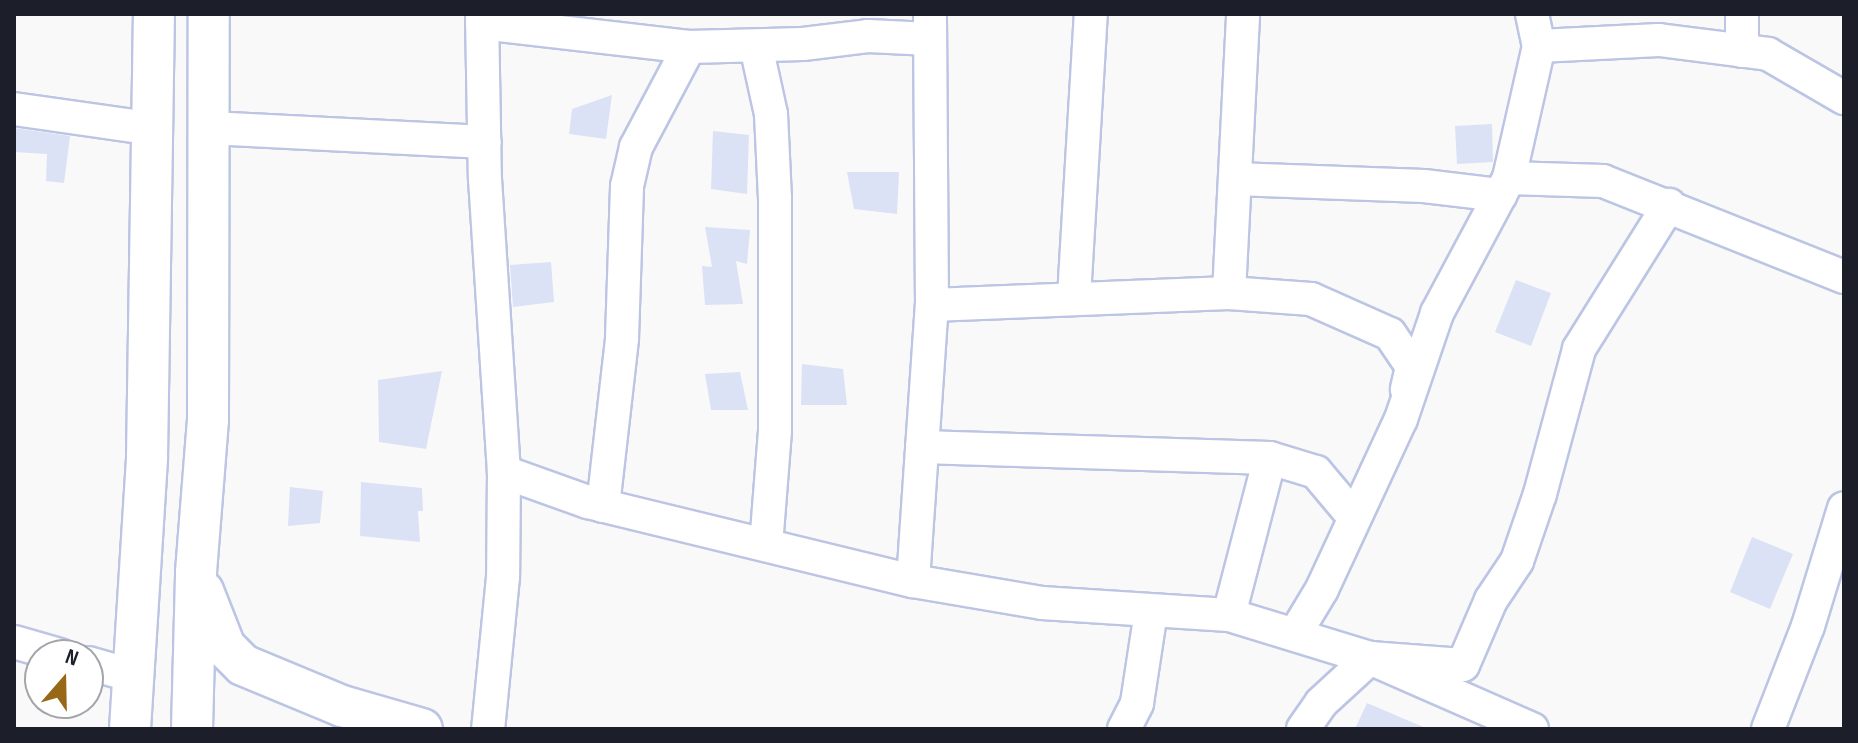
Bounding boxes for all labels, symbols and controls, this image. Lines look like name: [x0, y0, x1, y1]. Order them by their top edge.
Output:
north arrow: [24, 639, 104, 719]
text: N: [62, 643, 82, 673]

